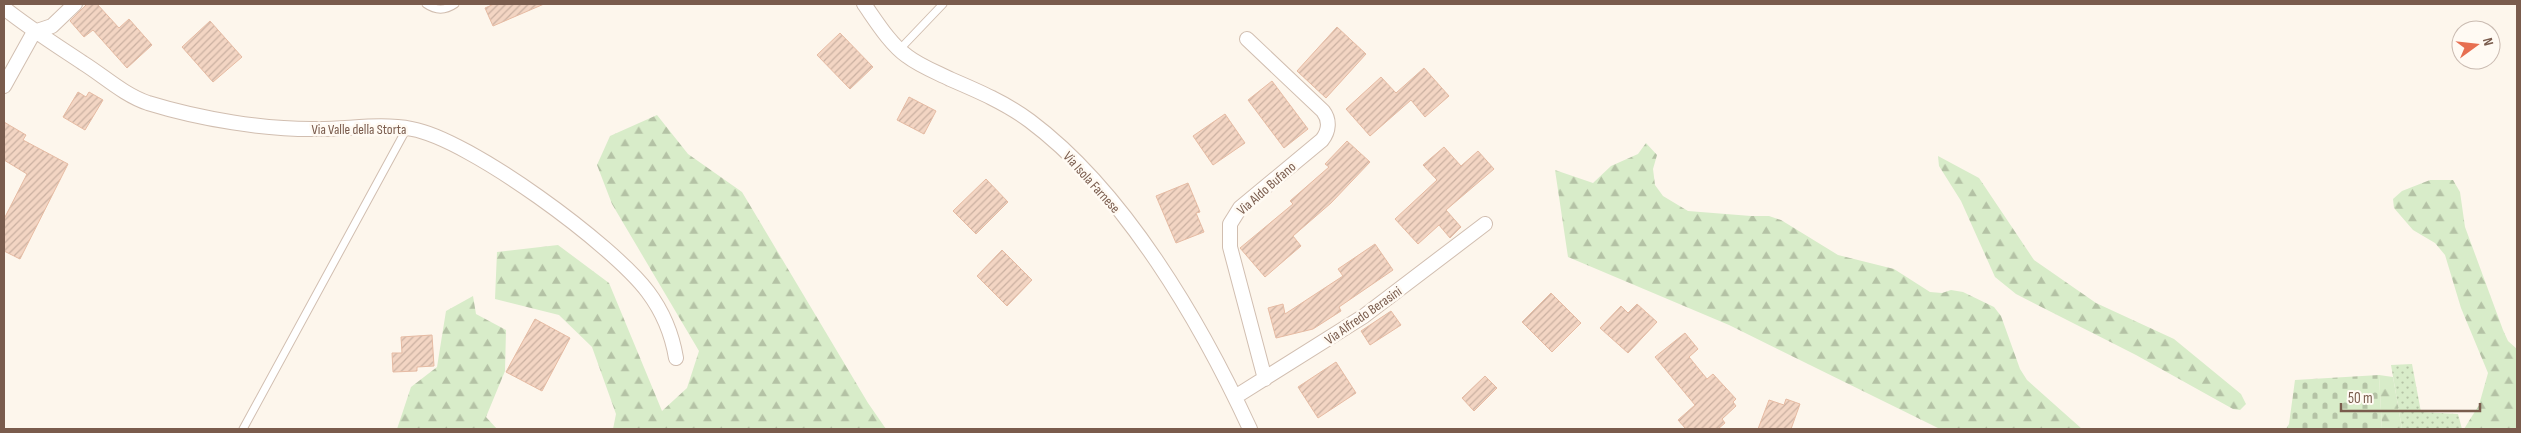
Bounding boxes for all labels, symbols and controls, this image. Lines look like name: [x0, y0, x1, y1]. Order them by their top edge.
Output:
north arrow: [2451, 20, 2501, 70]
text: N: [2479, 36, 2497, 48]
street label: Via Valle della Storta: [312, 121, 406, 138]
street label: Via Isola Farnese: [1060, 148, 1124, 217]
street label: Via Aldo Bufano: [1233, 158, 1299, 219]
street label: Via Alfredo Berasini: [1322, 283, 1405, 348]
scale bar: [2341, 380, 2480, 412]
text: 50 m: [2348, 389, 2373, 408]

